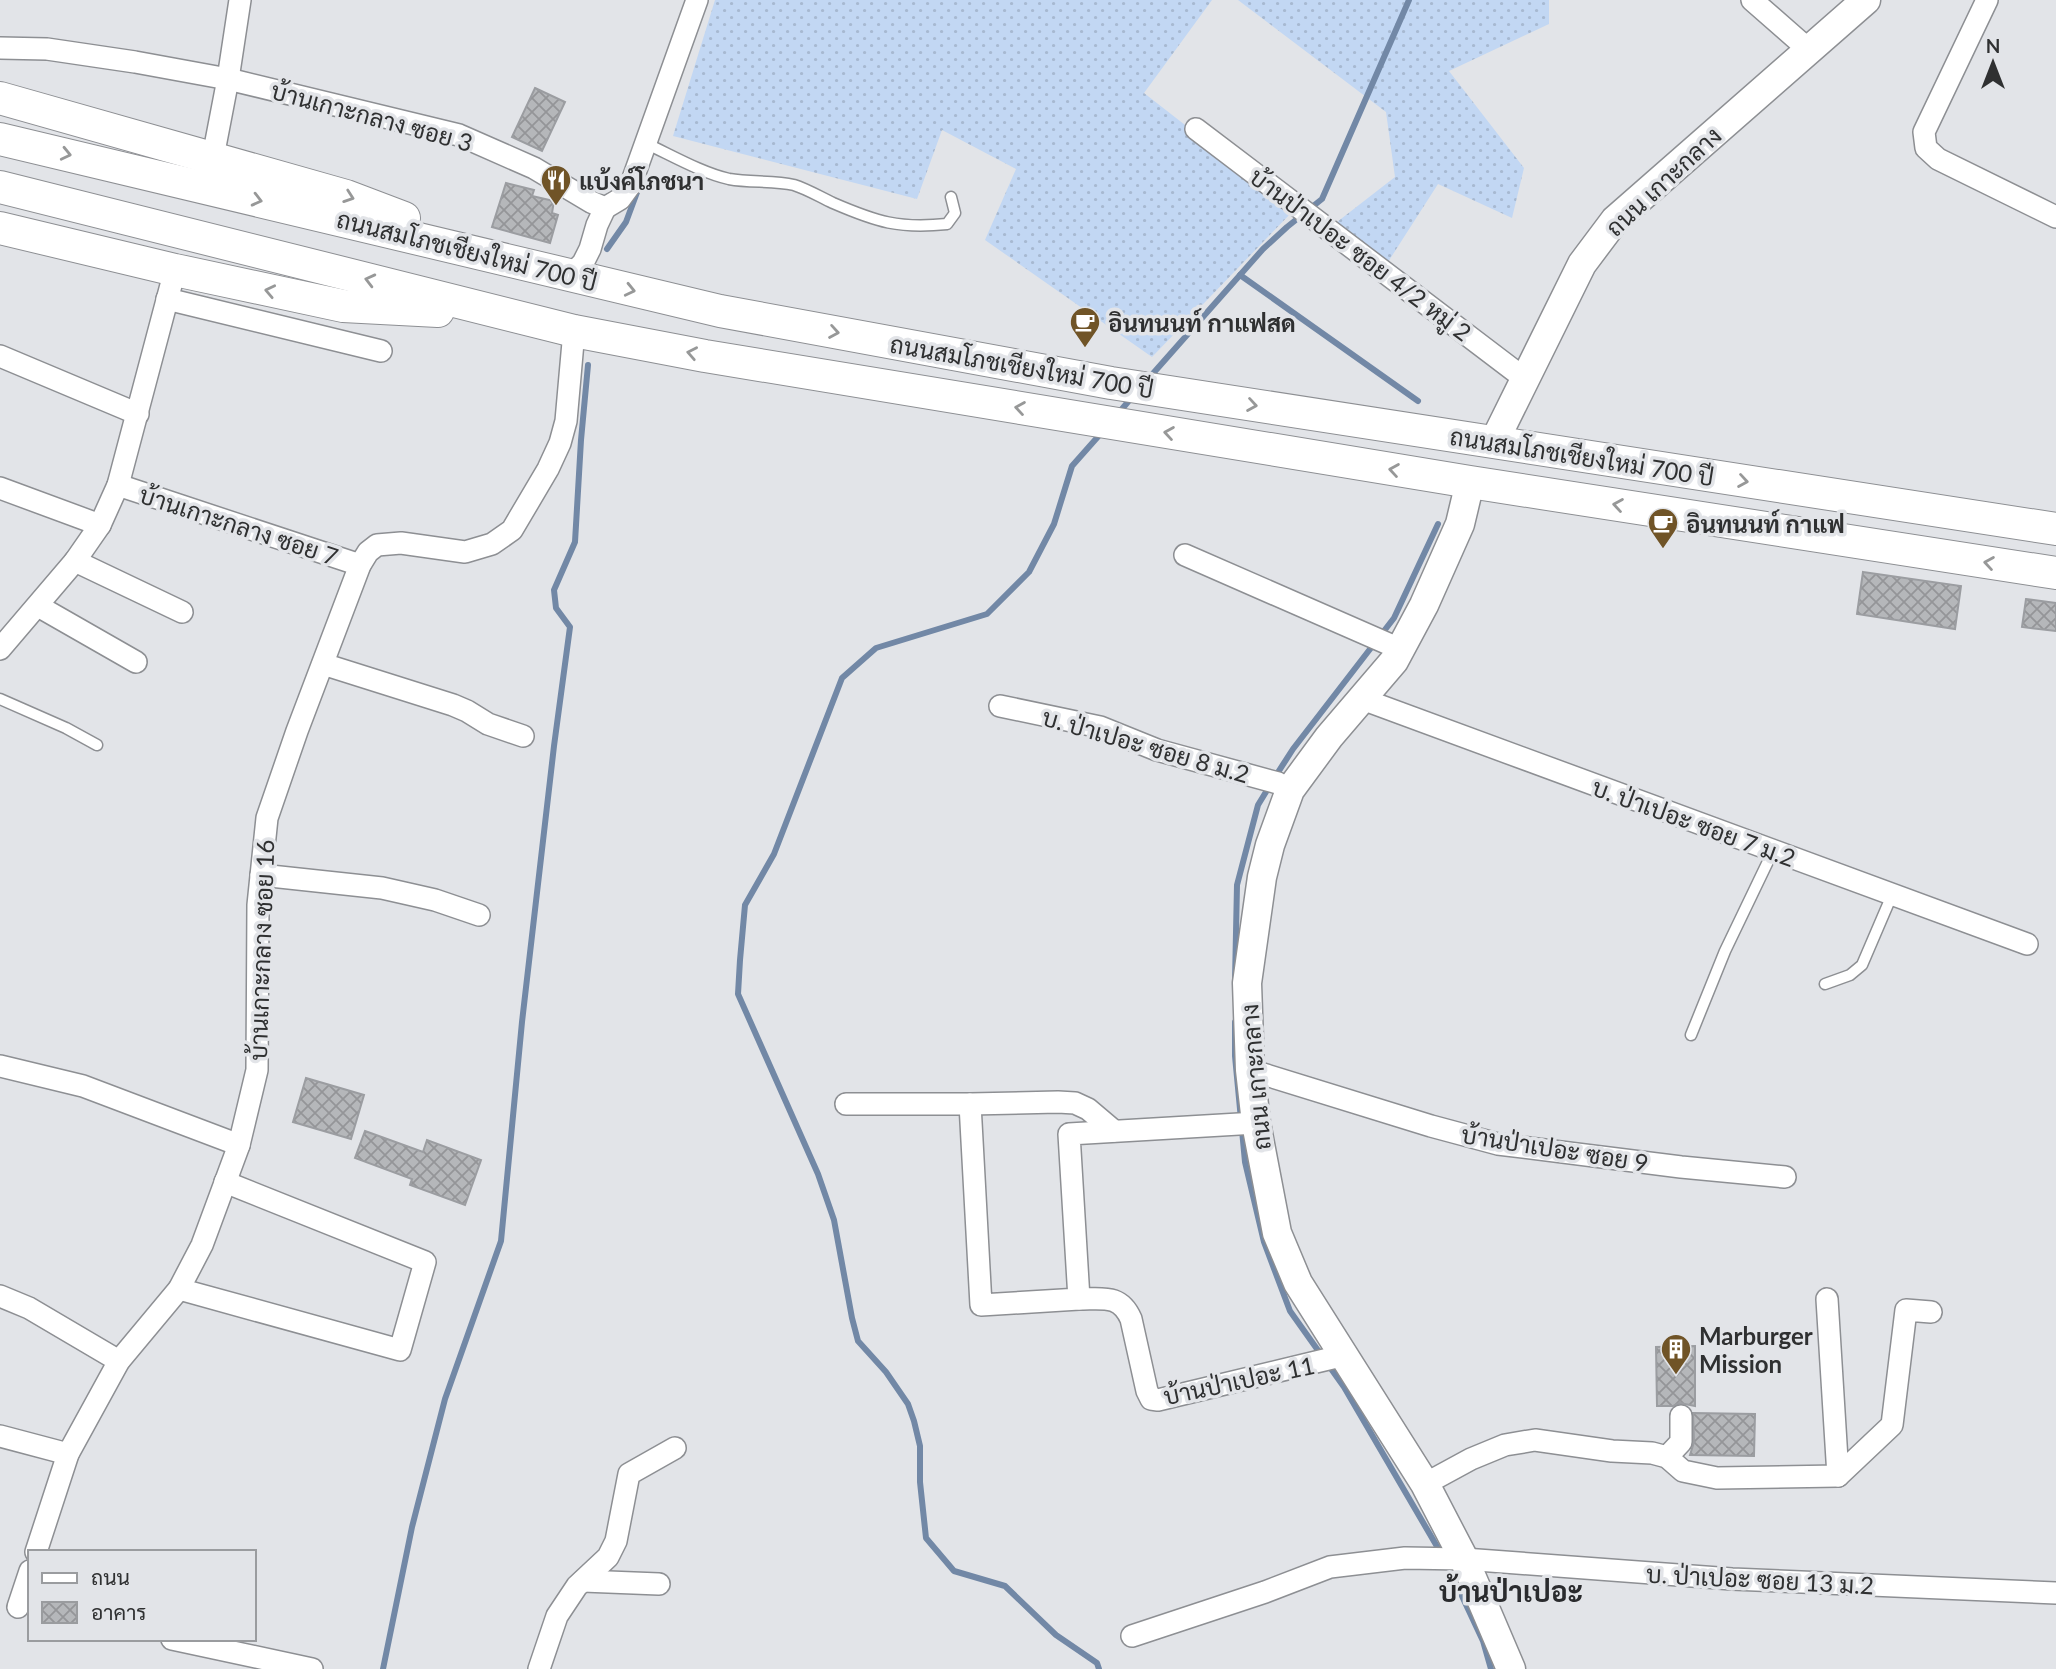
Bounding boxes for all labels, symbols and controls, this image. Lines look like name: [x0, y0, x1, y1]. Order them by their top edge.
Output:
north arrow: [1958, 28, 2028, 98]
text: N: [1986, 34, 2000, 57]
street label: บ้านเกาะกลาง ซอย 3: [268, 75, 476, 157]
street label: ถนน เกาะกลาง: [1599, 120, 1727, 242]
one-way arrow: [60, 146, 72, 160]
street label: บ้านป่าเปอะ ซอย 4/2 หมู่ 2: [1242, 161, 1477, 350]
restaurant icon: แบ้งค์โภชนา: [539, 163, 573, 207]
place label: แบ้งค์โภชนา: [579, 166, 704, 195]
one-way arrow: [342, 189, 354, 203]
one-way arrow: [251, 191, 263, 206]
street label: ถนนสมโภชเชียงใหม่ 700 ปี: [334, 204, 600, 296]
one-way arrow: [364, 274, 376, 288]
one-way arrow: [624, 282, 636, 296]
one-way arrow: [264, 284, 276, 299]
cafe icon: อินทนนท์ กาแฟสด: [1068, 305, 1102, 349]
place label: อินทนนท์ กาแฟสด: [1108, 308, 1296, 337]
one-way arrow: [828, 324, 840, 339]
street label: ถนนสมโภชเชียงใหม่ 700 ปี: [888, 329, 1156, 403]
one-way arrow: [686, 346, 698, 361]
one-way arrow: [1246, 397, 1258, 412]
one-way arrow: [1014, 401, 1026, 416]
street label: ถนนสมโภชเชียงใหม่ 700 ปี: [1448, 421, 1716, 491]
one-way arrow: [1163, 426, 1175, 441]
one-way arrow: [1388, 463, 1400, 478]
one-way arrow: [1737, 473, 1749, 488]
street label: บ้านเกาะกลาง ซอย 7: [136, 479, 342, 571]
one-way arrow: [1613, 498, 1624, 513]
cafe icon: อินทนนท์ กาแฟ: [1646, 506, 1680, 550]
place label: อินทนนท์ กาแฟ: [1686, 509, 1845, 538]
one-way arrow: [1983, 556, 1994, 571]
street label: บ. ป่าเปอะ ซอย 8 ม.2: [1039, 702, 1253, 788]
street label: บ. ป่าเปอะ ซอย 7 ม.2: [1589, 772, 1799, 872]
street label: บ้านเกาะกลาง ซอย 16: [243, 839, 279, 1061]
street label: ถนน เกาะกลาง: [1234, 1003, 1276, 1151]
street label: บ้านป่าเปอะ ซอย 9: [1460, 1119, 1650, 1177]
place label: Marburger Mission: [1699, 1321, 1813, 1378]
building icon: Marburger Mission: [1659, 1332, 1693, 1376]
street label: บ้านป่าเปอะ 11: [1161, 1350, 1317, 1410]
legend: [28, 1550, 256, 1641]
street label: บ. ป่าเปอะ ซอย 13 ม.2: [1645, 1559, 1875, 1599]
text: ถนน: [91, 1564, 130, 1589]
district label: บ้านป่าเปอะ: [1439, 1573, 1583, 1608]
text: อาคาร: [91, 1599, 147, 1624]

